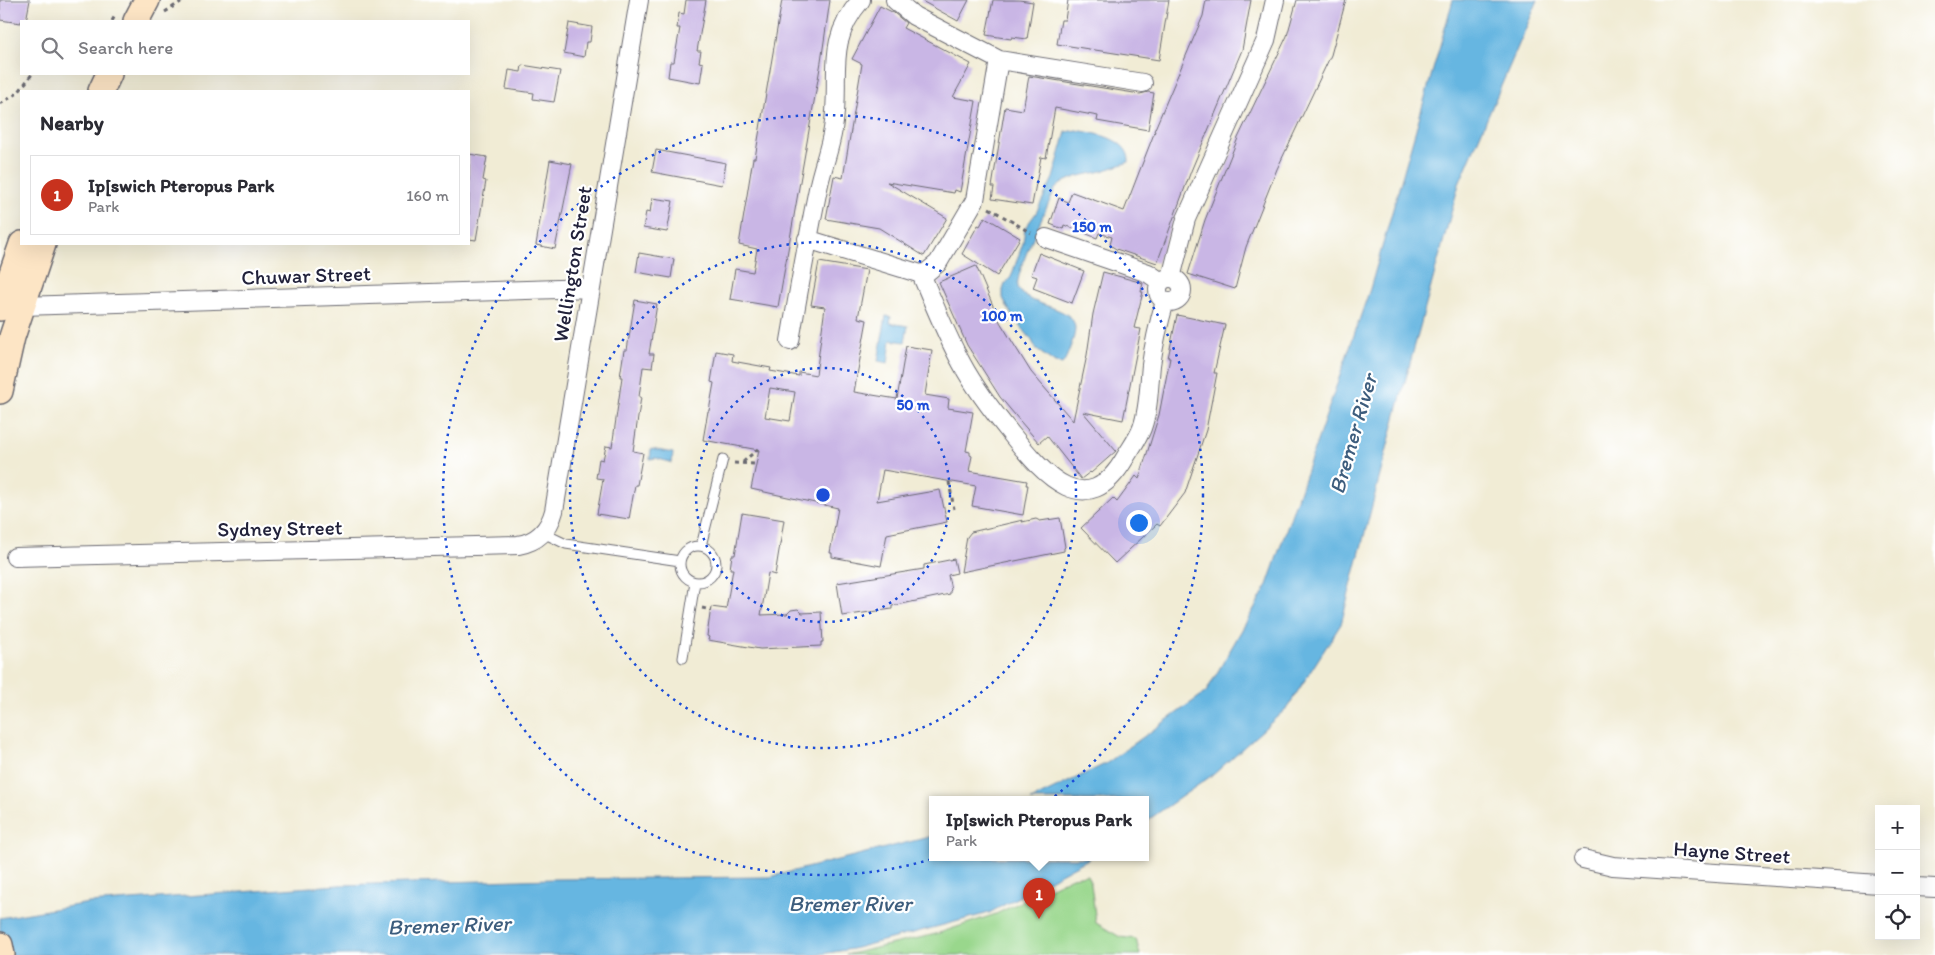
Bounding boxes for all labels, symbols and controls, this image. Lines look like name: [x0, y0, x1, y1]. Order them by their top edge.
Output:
search box: [20, 20, 470, 75]
icon: search: [38, 34, 66, 62]
text: Search here: [78, 36, 173, 59]
text: Nearby: [40, 110, 104, 135]
text: Ip[swich Pteropus Park: [88, 174, 274, 197]
street label: Wellington Street: [547, 184, 597, 344]
text: 1: [53, 186, 61, 205]
text: 160 m: [406, 186, 449, 205]
text: Park: [88, 197, 119, 216]
text: 150 m: [1072, 218, 1112, 236]
street label: Chuwar Street: [241, 260, 371, 290]
text: 100 m: [981, 307, 1023, 325]
water label: Bremer River: [1323, 368, 1384, 497]
text: 50 m: [896, 396, 930, 414]
centre of rings: [814, 486, 832, 504]
your location: [1126, 510, 1152, 536]
street label: Sydney Street: [217, 514, 343, 542]
popup: [929, 796, 1149, 861]
map controls: [1875, 805, 1920, 940]
button: +: [1875, 805, 1920, 850]
text: Ip[swich Pteropus Park: [946, 808, 1132, 831]
text: Park: [946, 831, 977, 850]
street label: Hayne Street: [1673, 835, 1791, 869]
button: −: [1875, 850, 1920, 895]
pin: 1: [1023, 878, 1055, 919]
water label: Bremer River: [788, 890, 914, 917]
button: locate: [1875, 895, 1920, 940]
water label: Bremer River: [387, 909, 514, 941]

